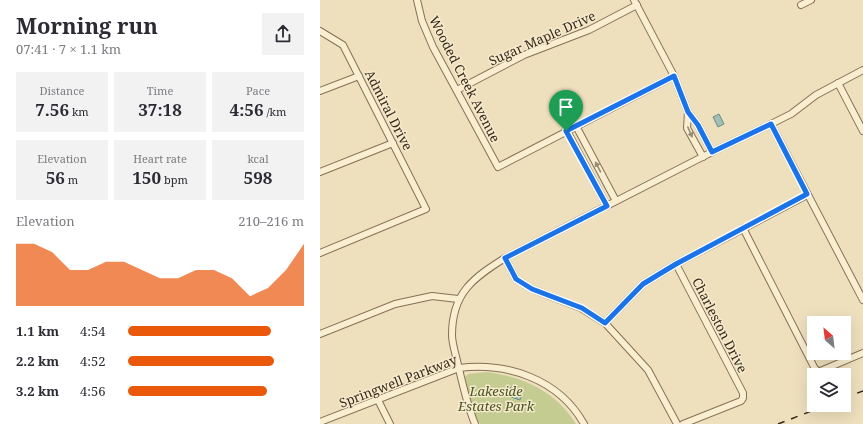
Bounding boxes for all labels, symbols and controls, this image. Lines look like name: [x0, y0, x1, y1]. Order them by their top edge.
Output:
street label: Sugar Maple Drive: [486, 6, 598, 70]
text: Morning run: [16, 10, 158, 40]
button: share: [262, 13, 304, 55]
street label: Wooded Creek Avenue: [425, 13, 505, 145]
text: 07:41 · 7 × 1.1 km: [16, 40, 121, 58]
street label: Admiral Drive: [361, 67, 417, 153]
text: Distance: [40, 83, 84, 98]
text: Time: [147, 83, 173, 98]
text: Pace: [246, 83, 270, 98]
pin: [549, 90, 583, 131]
icon: arrive: [555, 96, 577, 118]
text: 7.56: [35, 98, 69, 121]
text: 37:18: [138, 98, 182, 121]
text: 4:56: [230, 98, 264, 121]
text: km: [69, 104, 89, 119]
text: /km: [264, 104, 286, 119]
one-way arrow: [687, 126, 693, 138]
text: Elevation: [37, 151, 87, 166]
text: Heart rate: [133, 151, 187, 166]
text: kcal: [247, 151, 269, 166]
one-way arrow: [595, 161, 601, 173]
text: 56: [46, 166, 65, 189]
text: 150: [132, 166, 161, 189]
text: 598: [244, 166, 272, 189]
text: m: [65, 172, 78, 187]
text: bpm: [161, 172, 188, 187]
text: Elevation: [16, 212, 75, 230]
text: 210–216 m: [238, 212, 304, 230]
street label: Charleston Drive: [688, 274, 752, 376]
north arrow: [807, 316, 851, 360]
map controls: [807, 316, 851, 412]
text: 1.1 km: [16, 322, 59, 340]
text: 4:54: [80, 322, 106, 340]
street label: Springwell Parkway: [337, 350, 460, 412]
text: 2.2 km: [16, 352, 59, 370]
text: 4:52: [80, 352, 106, 370]
button: layers: [807, 368, 851, 412]
text: 3.2 km: [16, 382, 59, 400]
text: 4:56: [80, 382, 106, 400]
park label: Lakeside Estates Park: [457, 382, 535, 415]

